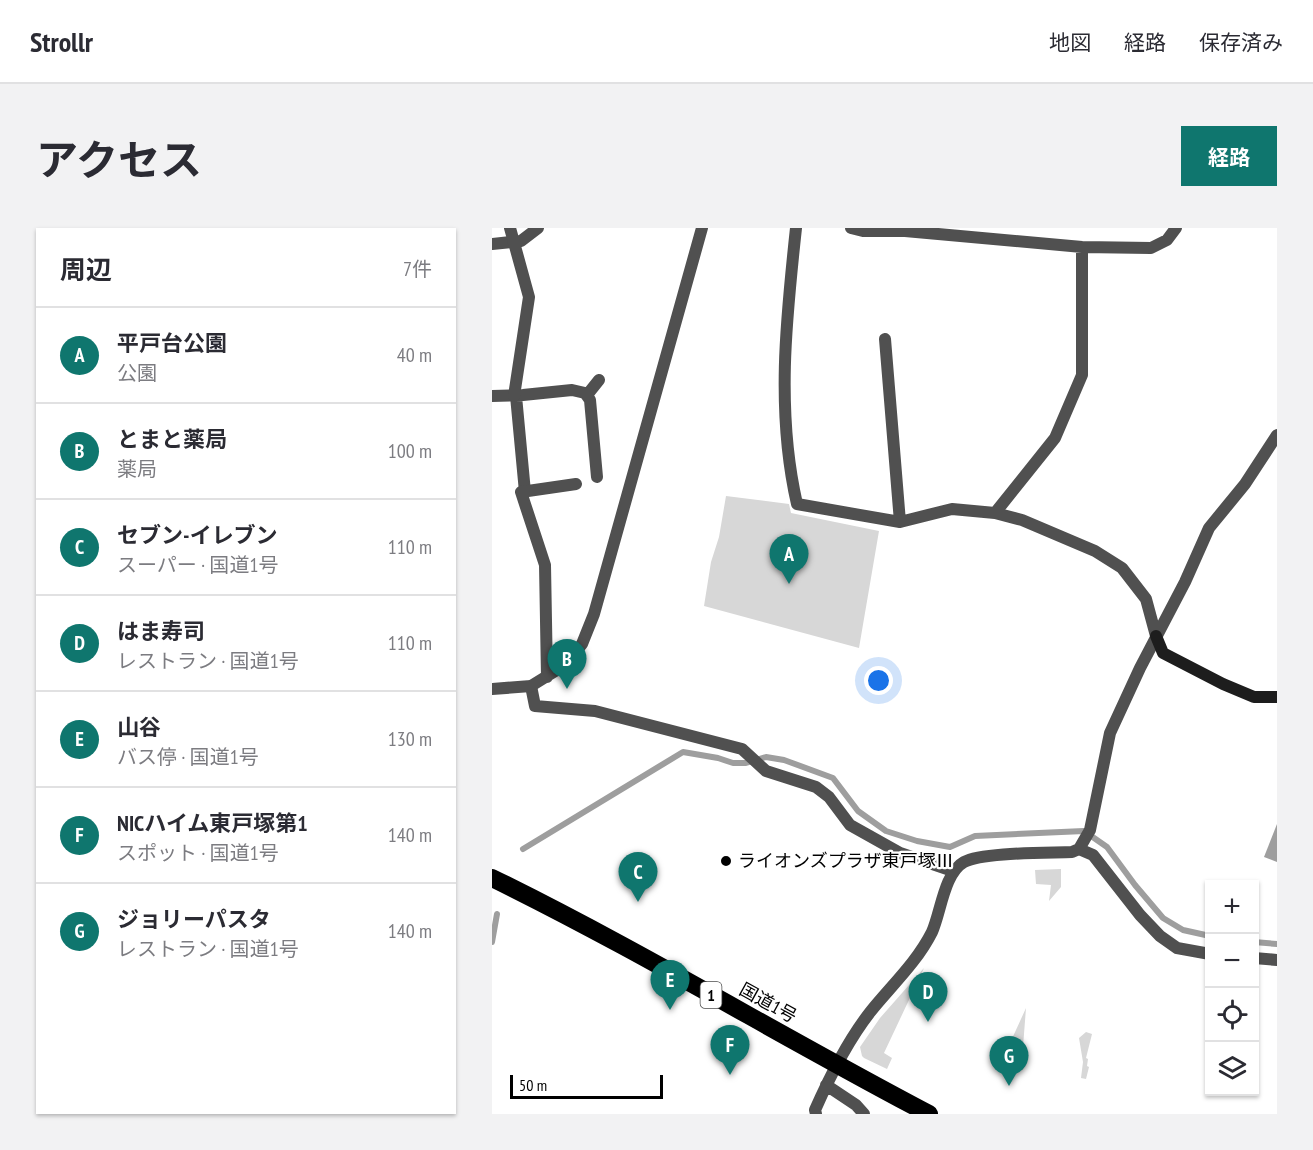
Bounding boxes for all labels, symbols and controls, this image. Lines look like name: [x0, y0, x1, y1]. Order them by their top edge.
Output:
text: Strollr: [30, 23, 93, 60]
text: 地図: [1049, 29, 1091, 56]
text: 経路: [1124, 29, 1166, 56]
text: 保存済み: [1199, 29, 1283, 56]
button: 経路: [1181, 126, 1277, 186]
text: アクセス: [36, 132, 202, 187]
text: 周辺: [60, 253, 112, 286]
text: 7件: [403, 256, 432, 282]
text: 平戸台公園: [117, 329, 227, 357]
text: A: [74, 342, 85, 368]
text: 40 m: [397, 342, 432, 368]
text: 公園: [117, 360, 157, 386]
text: とまと薬局: [117, 425, 227, 453]
text: B: [75, 438, 84, 464]
text: 100 m: [388, 438, 432, 464]
text: 薬局: [117, 456, 157, 482]
text: セブン-イレブン: [117, 521, 278, 549]
text: C: [75, 534, 84, 560]
text: 110 m: [388, 534, 432, 560]
pin: A: [770, 534, 808, 584]
text: スーパー · 国道1号: [117, 552, 279, 578]
text: はま寿司: [117, 617, 205, 645]
text: D: [74, 630, 85, 656]
text: 110 m: [388, 630, 432, 656]
pin: B: [548, 640, 586, 689]
text: レストラン · 国道1号: [117, 648, 299, 674]
your location: [864, 666, 893, 695]
text: 山谷: [117, 713, 161, 741]
text: E: [75, 726, 84, 752]
text: 130 m: [388, 726, 432, 752]
text: バス停 · 国道1号: [117, 744, 259, 770]
text: NICハイム東戸塚第1: [117, 809, 308, 837]
text: F: [75, 822, 84, 848]
text: 140 m: [388, 822, 432, 848]
text: スポット · 国道1号: [117, 840, 279, 866]
place label: ライオンズプラザ東戸塚Ⅲ: [738, 849, 954, 872]
pin: C: [618, 852, 658, 902]
marker: ライオンズプラザ東戸塚Ⅲ: [719, 854, 733, 868]
map controls: [1205, 880, 1259, 1096]
button: +: [1205, 880, 1259, 934]
text: ジョリーパスタ: [117, 905, 271, 933]
text: G: [74, 918, 85, 944]
text: 140 m: [388, 918, 432, 944]
button: −: [1205, 934, 1259, 988]
text: レストラン · 国道1号: [117, 936, 299, 962]
pin: E: [650, 960, 690, 1010]
pin: D: [908, 972, 948, 1022]
street label: 国道1号: [736, 977, 801, 1028]
road number: 1: [700, 982, 722, 1008]
button: locate: [1205, 988, 1259, 1042]
pin: F: [710, 1026, 750, 1075]
pin: G: [990, 1036, 1028, 1086]
button: layers: [1205, 1042, 1259, 1096]
scale bar: [510, 1072, 663, 1100]
text: 50 m: [519, 1075, 547, 1095]

